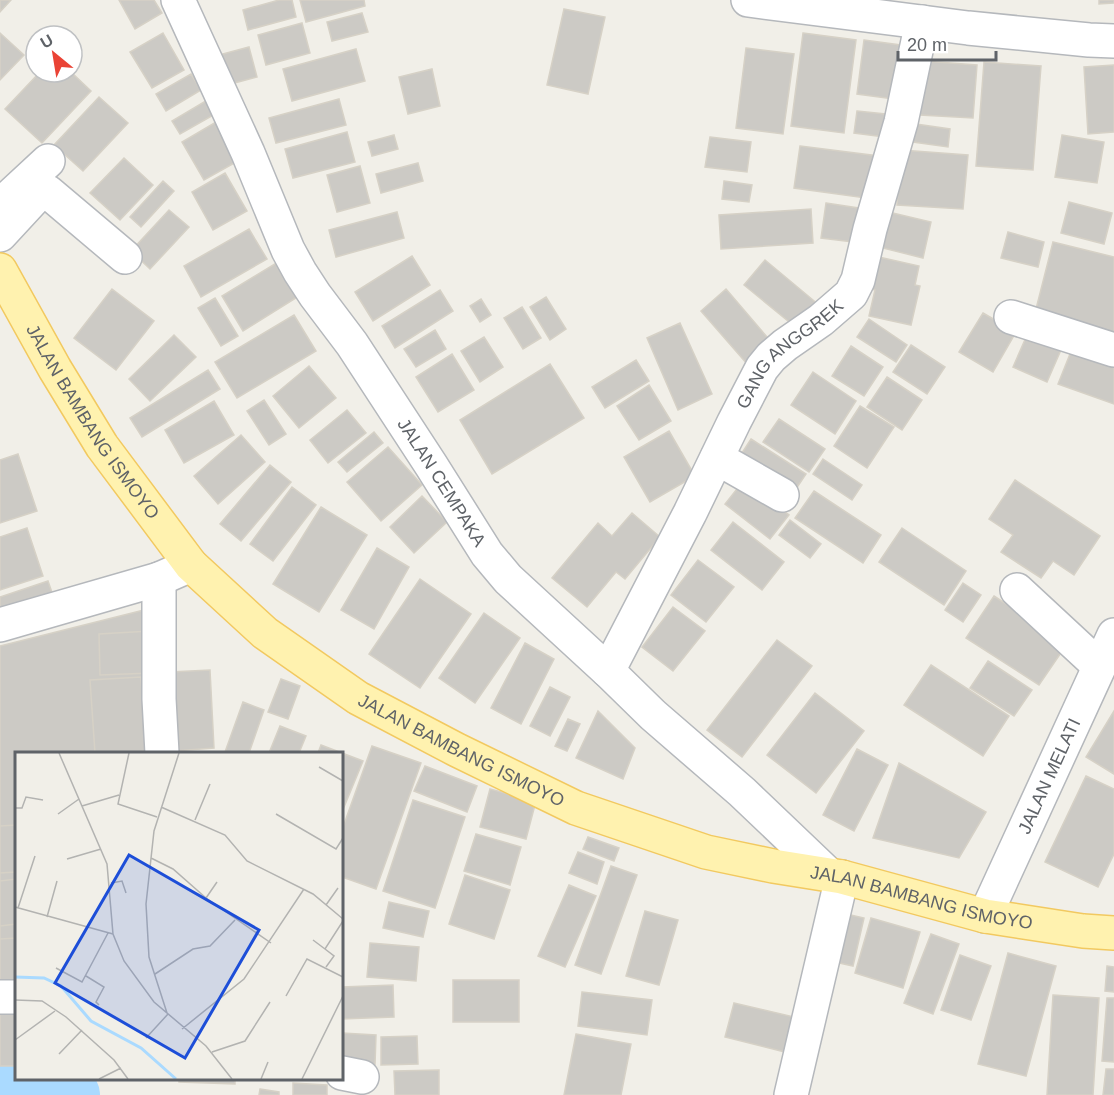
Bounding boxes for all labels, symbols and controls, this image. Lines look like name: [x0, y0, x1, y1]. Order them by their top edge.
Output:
north arrow: [24, 24, 84, 84]
scale bar: [898, 24, 996, 62]
text: U: [37, 31, 56, 52]
text: 20 m: [907, 35, 947, 55]
street label: GANG ANGGREK: [733, 295, 847, 412]
street label: JALAN BAMBANG ISMOYO: [22, 321, 163, 523]
street label: JALAN CEMPAKA: [393, 415, 490, 550]
street label: JALAN BAMBANG ISMOYO: [355, 690, 568, 811]
street label: JALAN MELATI: [1014, 715, 1084, 837]
inset map: [15, 752, 344, 1080]
street label: JALAN BAMBANG ISMOYO: [809, 862, 1034, 933]

